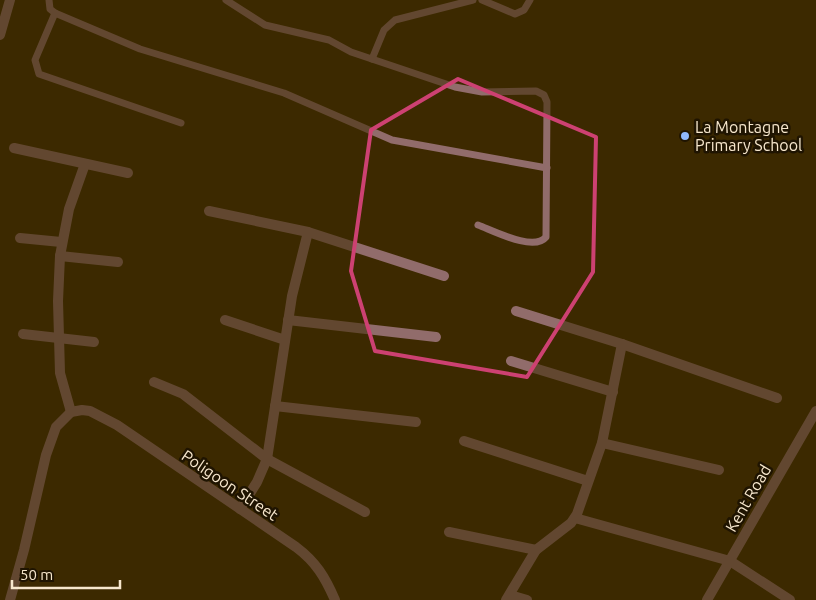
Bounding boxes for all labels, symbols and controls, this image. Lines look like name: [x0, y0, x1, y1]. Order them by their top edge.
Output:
place label: La Montagne Primary School: [695, 118, 802, 154]
marker: La Montagne Primary School: [679, 130, 691, 142]
street label: Poligoon Street: [178, 446, 282, 524]
street label: Kent Road: [722, 461, 774, 535]
scale bar: [12, 558, 120, 590]
text: 50 m: [20, 566, 53, 583]

